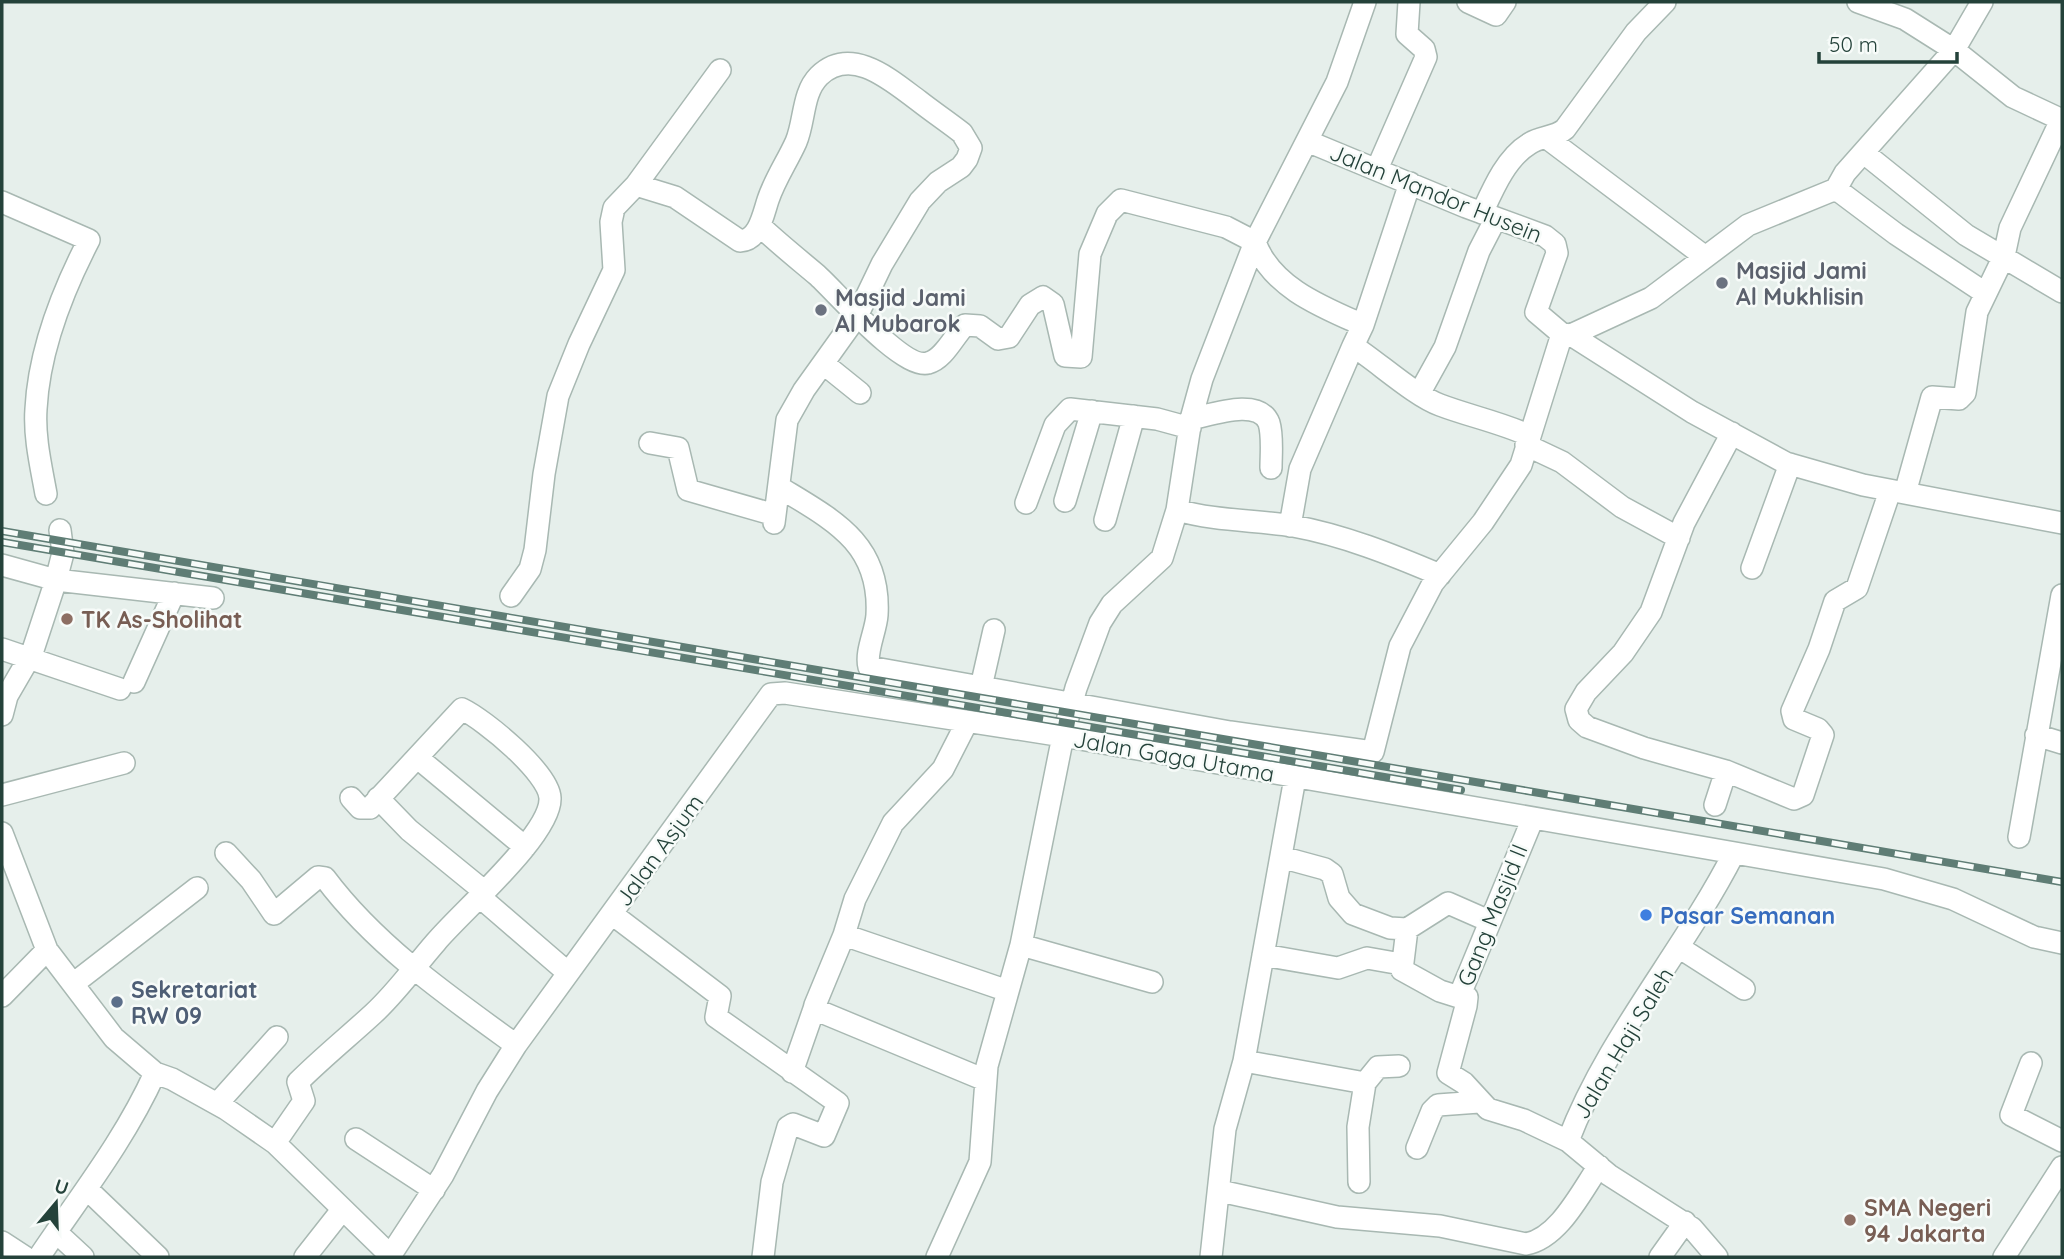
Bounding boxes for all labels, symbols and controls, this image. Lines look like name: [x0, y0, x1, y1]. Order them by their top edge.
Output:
scale bar: [1819, 21, 1957, 65]
text: 50 m: [1829, 31, 1878, 57]
street label: Jalan Mandor Husein: [1325, 137, 1547, 249]
place label: Masjid Jami Al Mukhlisin: [1736, 256, 1867, 311]
marker: Masjid Jami Al Mukhlisin: [1714, 275, 1730, 291]
place label: Masjid Jami Al Mubarok: [835, 283, 966, 338]
marker: Masjid Jami Al Mubarok: [813, 302, 829, 318]
place label: TK As-Sholihat: [81, 605, 242, 634]
marker: TK As-Sholihat: [59, 611, 75, 627]
street label: Jalan Gaga Utama: [1071, 724, 1277, 788]
street label: Jalan Asjum: [609, 788, 709, 912]
street label: Gang Masjid II: [1450, 840, 1534, 990]
place label: Pasar Semanan: [1660, 901, 1835, 930]
marker: Pasar Semanan: [1638, 907, 1654, 923]
street label: Jalan Haji Saleh: [1566, 962, 1680, 1124]
place label: Sekretariat RW 09: [131, 975, 258, 1030]
marker: Sekretariat RW 09: [109, 994, 125, 1010]
north arrow: [21, 1168, 91, 1238]
text: U: [51, 1173, 72, 1200]
place label: SMA Negeri 94 Jakarta: [1864, 1193, 1991, 1248]
marker: SMA Negeri 94 Jakarta: [1842, 1212, 1858, 1228]

